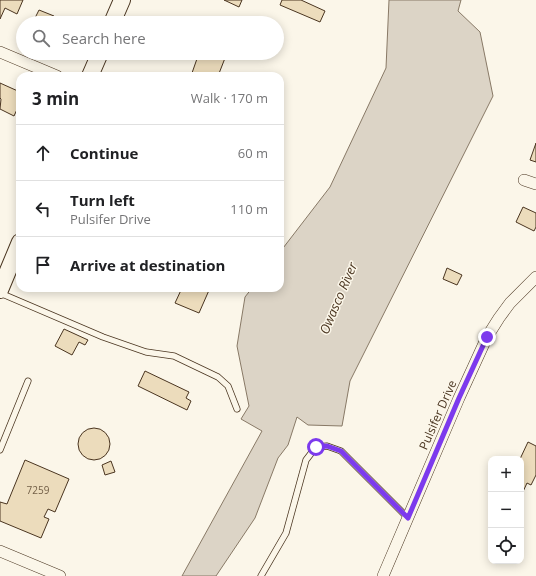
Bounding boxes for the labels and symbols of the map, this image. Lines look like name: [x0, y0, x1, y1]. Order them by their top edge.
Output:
water label: Owasco River: [315, 258, 362, 337]
route end: [478, 328, 496, 346]
street label: Pulsifer Drive: [415, 377, 461, 452]
route start: [307, 438, 325, 456]
house number: 7259: [27, 483, 50, 497]

